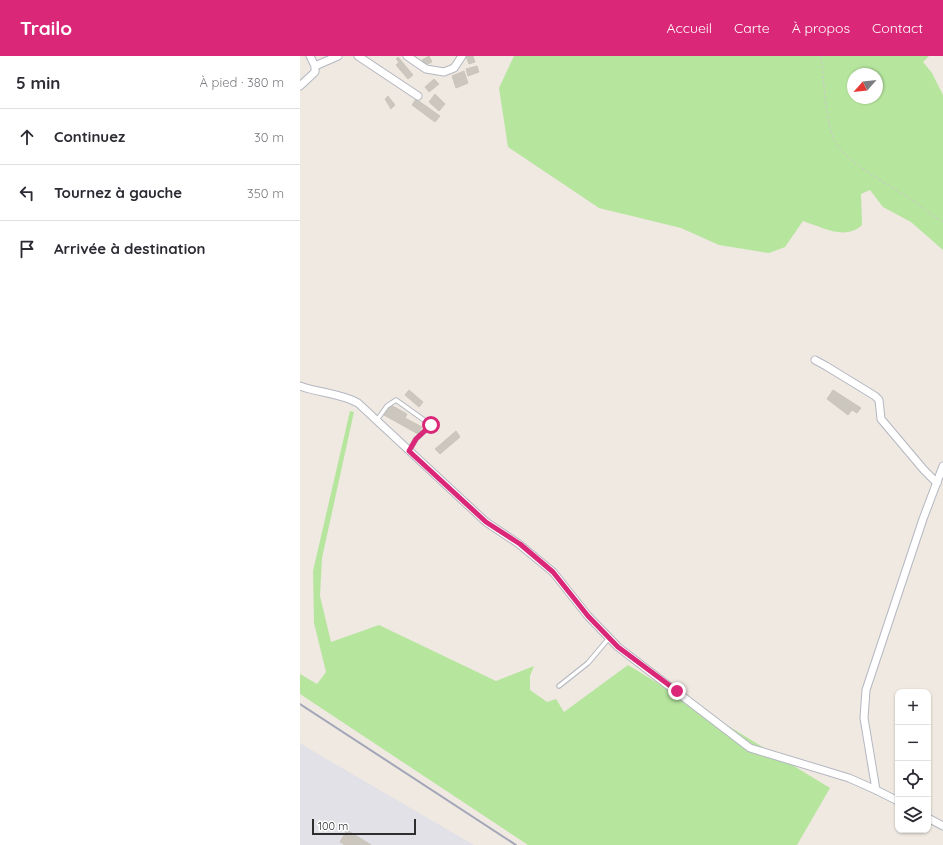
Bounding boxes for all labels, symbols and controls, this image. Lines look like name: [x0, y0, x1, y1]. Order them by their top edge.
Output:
text: Trailo: [20, 16, 72, 40]
text: Accueil: [666, 19, 712, 37]
text: Carte: [734, 19, 770, 37]
text: À propos: [792, 19, 850, 37]
text: Contact: [872, 19, 923, 37]
north arrow: [847, 68, 883, 104]
text: 5 min: [16, 72, 60, 93]
text: À pied · 380 m: [200, 74, 284, 90]
icon: ahead: [16, 126, 38, 148]
text: Continuez: [54, 127, 125, 146]
text: 30 m: [254, 129, 284, 145]
icon: left: [16, 182, 38, 204]
text: Tournez à gauche: [54, 183, 182, 202]
text: 350 m: [247, 185, 284, 201]
icon: arrive: [16, 238, 38, 260]
text: Arrivée à destination: [54, 239, 206, 258]
route start: [422, 416, 440, 434]
route end: [668, 682, 686, 700]
map controls: [895, 689, 931, 833]
button: +: [895, 689, 931, 725]
button: −: [895, 725, 931, 761]
button: locate: [895, 761, 931, 797]
button: layers: [895, 797, 931, 833]
scale bar: [312, 817, 416, 836]
text: 100 m: [318, 819, 348, 833]

